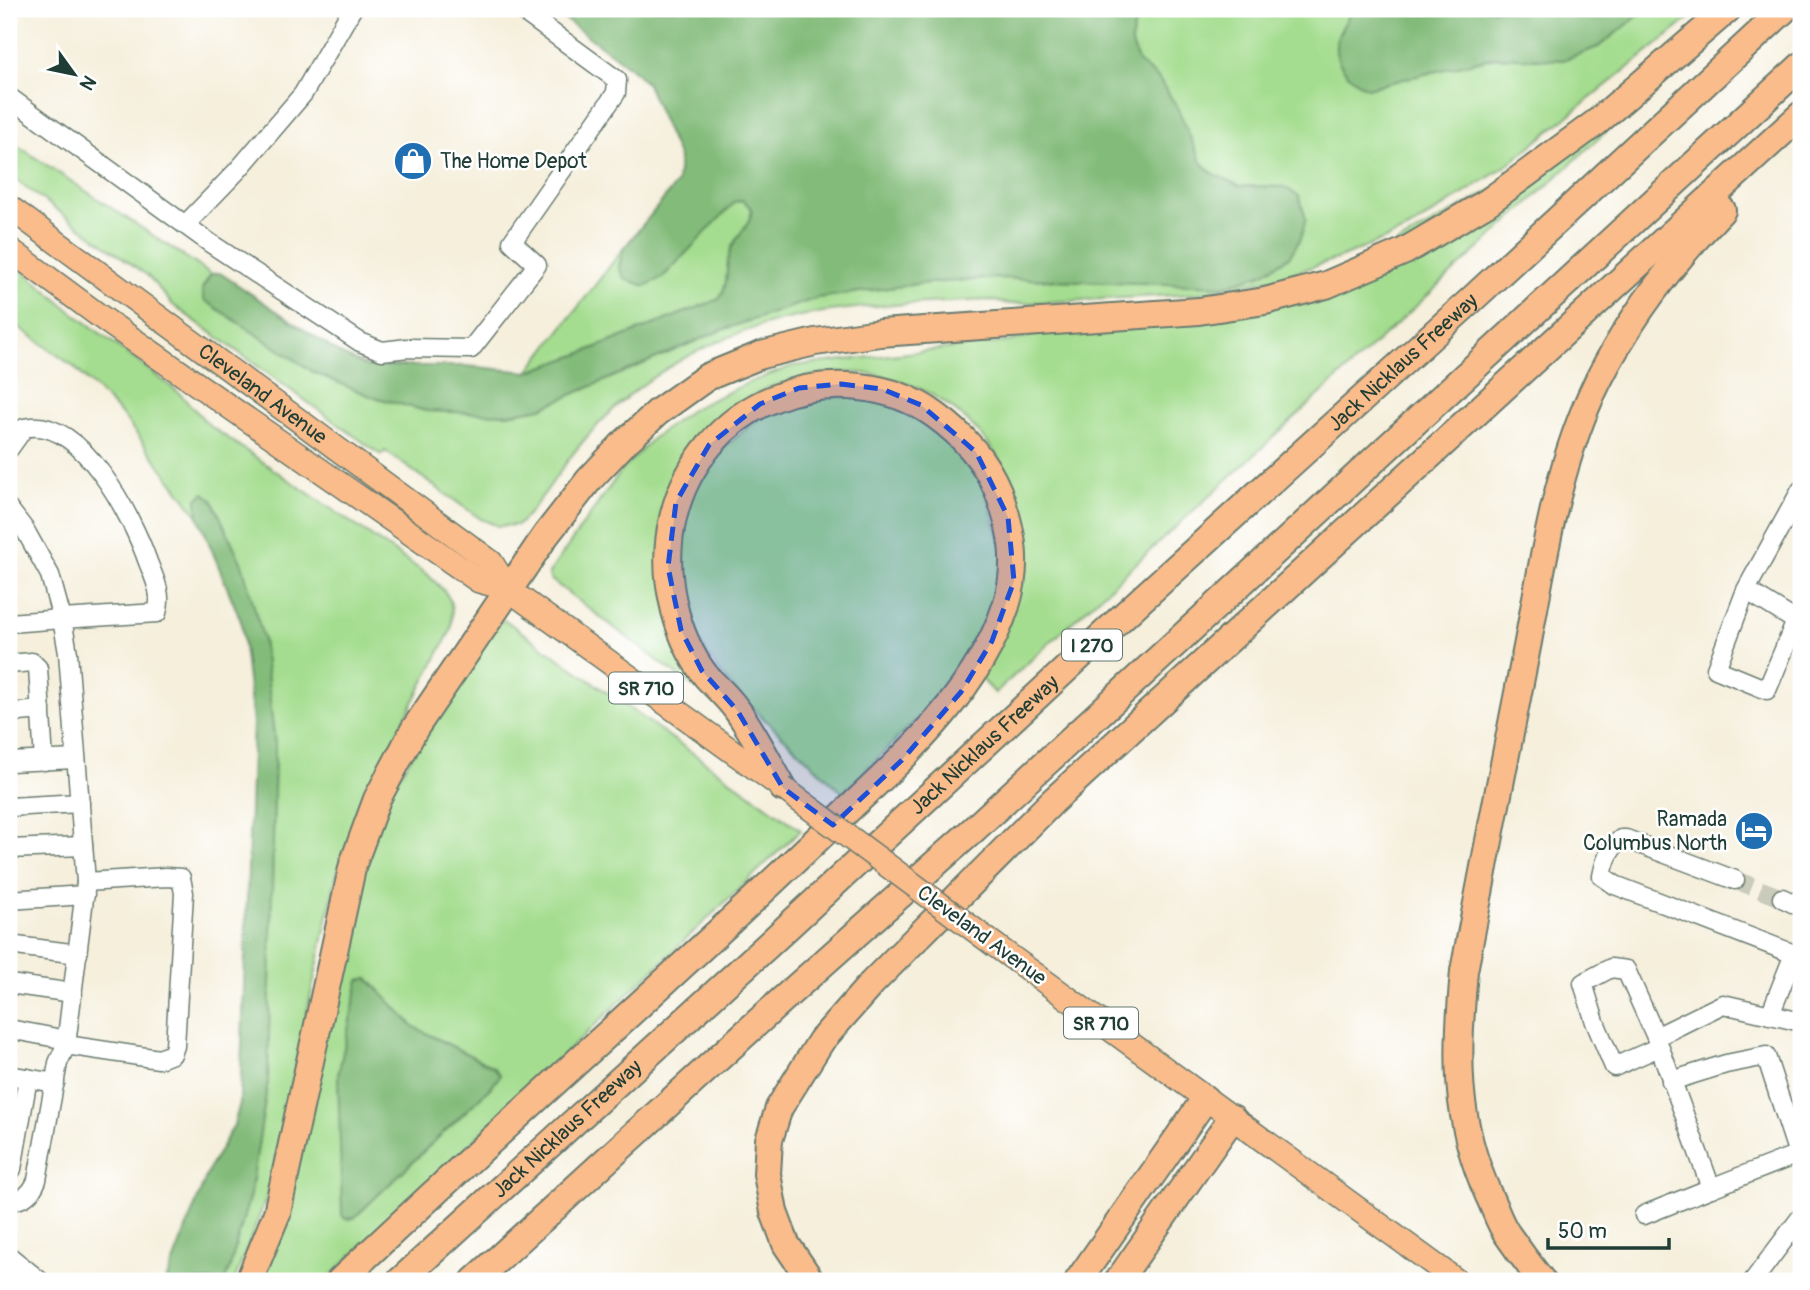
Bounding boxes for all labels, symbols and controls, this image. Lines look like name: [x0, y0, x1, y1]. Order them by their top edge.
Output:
north arrow: [38, 38, 108, 108]
text: N: [74, 71, 101, 95]
shop icon: The Home Depot: [392, 140, 434, 182]
place label: The Home Depot: [440, 148, 588, 175]
street label: Jack Nicklaus Freeway: [1322, 288, 1484, 438]
street label: Cleveland Avenue: [192, 338, 333, 451]
road number: I 270: [1062, 630, 1122, 660]
street label: Jack Nicklaus Freeway: [904, 670, 1065, 821]
road number: SR 710: [609, 673, 683, 704]
place label: Ramada Columbus North: [1583, 806, 1727, 857]
hotel icon: Ramada Columbus North: [1733, 810, 1775, 852]
street label: Cleveland Avenue: [912, 879, 1052, 992]
road number: SR 710: [1064, 1007, 1138, 1038]
street label: Jack Nicklaus Freeway: [487, 1054, 648, 1204]
scale bar: [1548, 1206, 1668, 1250]
text: 50 m: [1558, 1218, 1607, 1245]

